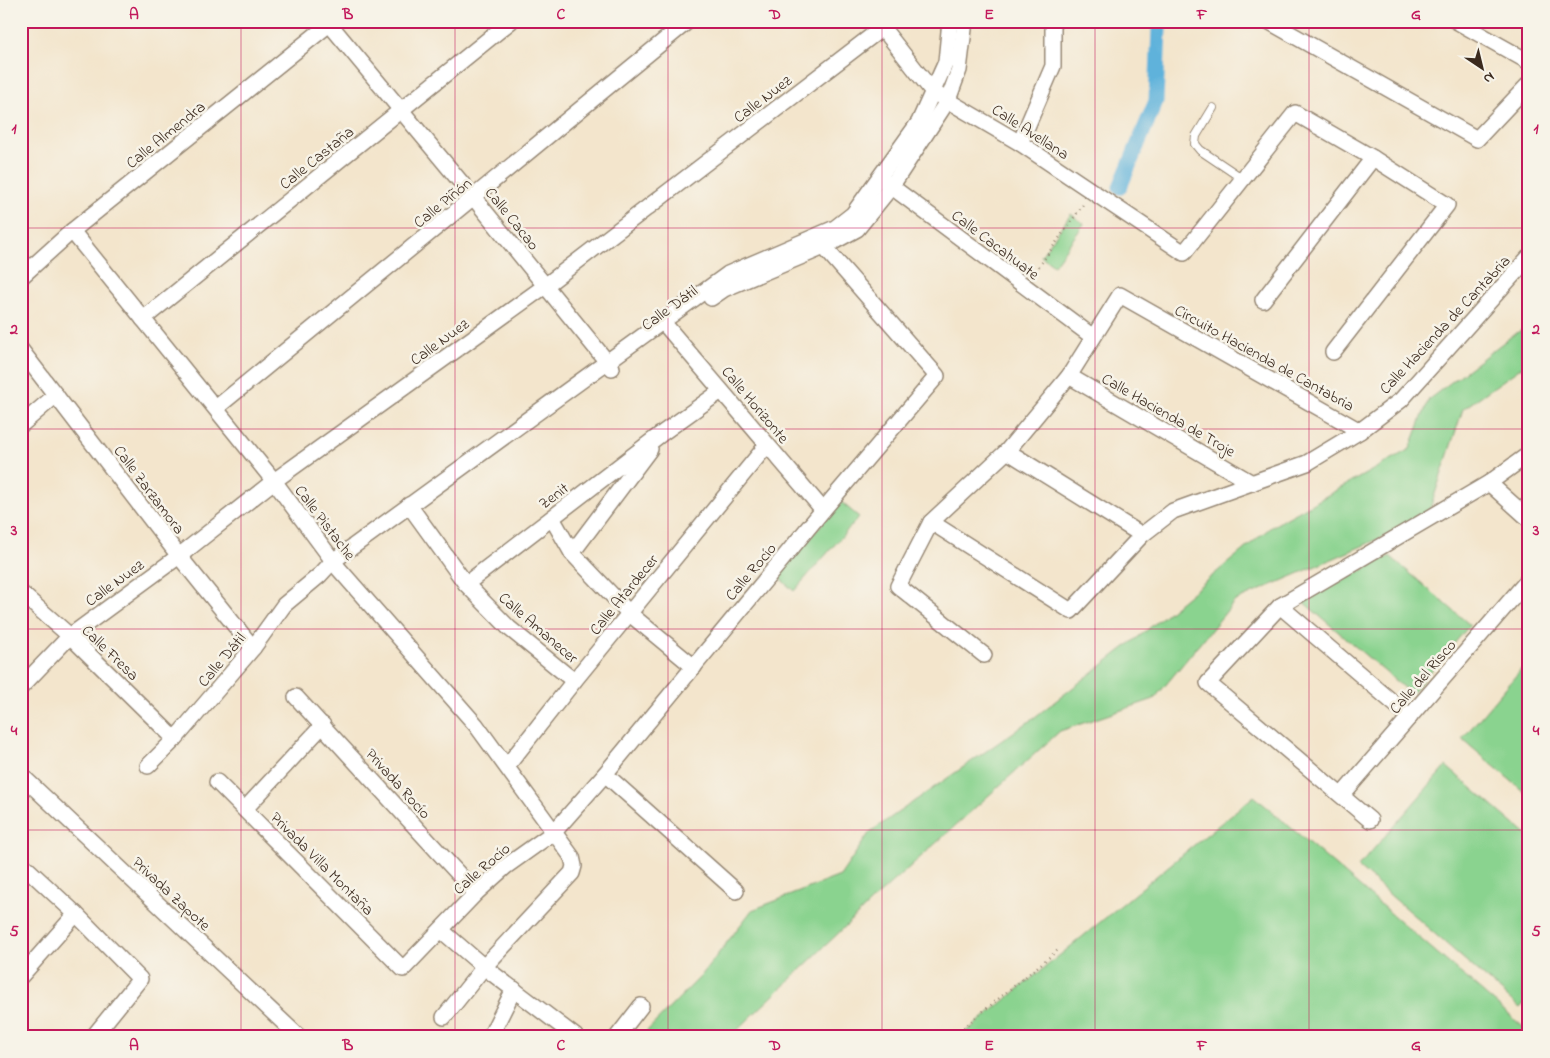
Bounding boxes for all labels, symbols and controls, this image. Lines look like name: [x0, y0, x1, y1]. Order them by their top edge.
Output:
text: A: [129, 3, 139, 27]
text: B: [342, 3, 354, 27]
text: C: [557, 3, 566, 27]
text: D: [768, 3, 781, 27]
text: E: [984, 3, 994, 27]
text: F: [1196, 3, 1208, 27]
text: G: [1411, 3, 1421, 27]
north arrow: [1458, 42, 1508, 92]
text: N: [1479, 66, 1498, 89]
street label: Calle Nuez: [729, 69, 798, 130]
street label: Calle Almendra: [121, 96, 211, 175]
street label: Calle Avellana: [986, 99, 1073, 167]
text: 1: [11, 117, 17, 141]
text: 1: [1533, 117, 1539, 141]
street label: Calle Castaña: [275, 121, 360, 196]
street label: Calle Piñón: [409, 172, 478, 235]
street label: Calle Cacao: [478, 182, 545, 256]
street label: Calle Cacahuate: [946, 204, 1045, 287]
street label: Calle Hacienda de Cantabria: [1374, 250, 1517, 400]
street label: Calle Dátil: [637, 280, 704, 337]
street label: Circuito Hacienda de Cantabria: [1170, 299, 1358, 418]
street label: Calle Nuez: [406, 313, 475, 372]
text: 2: [9, 318, 18, 342]
text: 2: [1531, 318, 1540, 342]
street label: Calle Horizonte: [715, 361, 795, 450]
street label: Calle Hacienda de Troje: [1097, 368, 1240, 464]
street label: Calle Zarzamora: [107, 441, 190, 540]
street label: Zenit: [534, 477, 575, 516]
street label: Calle Pistache: [288, 480, 361, 567]
text: 3: [10, 519, 18, 543]
text: 3: [1532, 519, 1540, 543]
street label: Calle Rocío: [720, 538, 783, 607]
street label: Calle Atardecer: [584, 550, 665, 641]
street label: Calle Nuez: [81, 554, 150, 613]
street label: Calle Amanecer: [492, 587, 583, 670]
street label: Calle Fresa: [75, 620, 144, 687]
street label: Calle Dátil: [193, 628, 253, 693]
street label: Calle del Risco: [1384, 635, 1463, 720]
text: 4: [10, 719, 18, 743]
text: 4: [1532, 719, 1540, 743]
street label: Privada Rocío: [359, 744, 436, 825]
street label: Privada Villa Montaña: [264, 807, 379, 922]
street label: Calle Rocío: [448, 838, 516, 901]
street label: Privada Zapote: [126, 852, 216, 938]
text: 5: [9, 920, 19, 944]
text: 5: [1531, 920, 1541, 944]
text: A: [129, 1034, 139, 1058]
text: B: [342, 1034, 354, 1058]
text: C: [557, 1034, 566, 1058]
text: D: [768, 1034, 781, 1058]
text: E: [984, 1034, 994, 1058]
text: F: [1196, 1034, 1208, 1058]
text: G: [1411, 1034, 1421, 1058]

